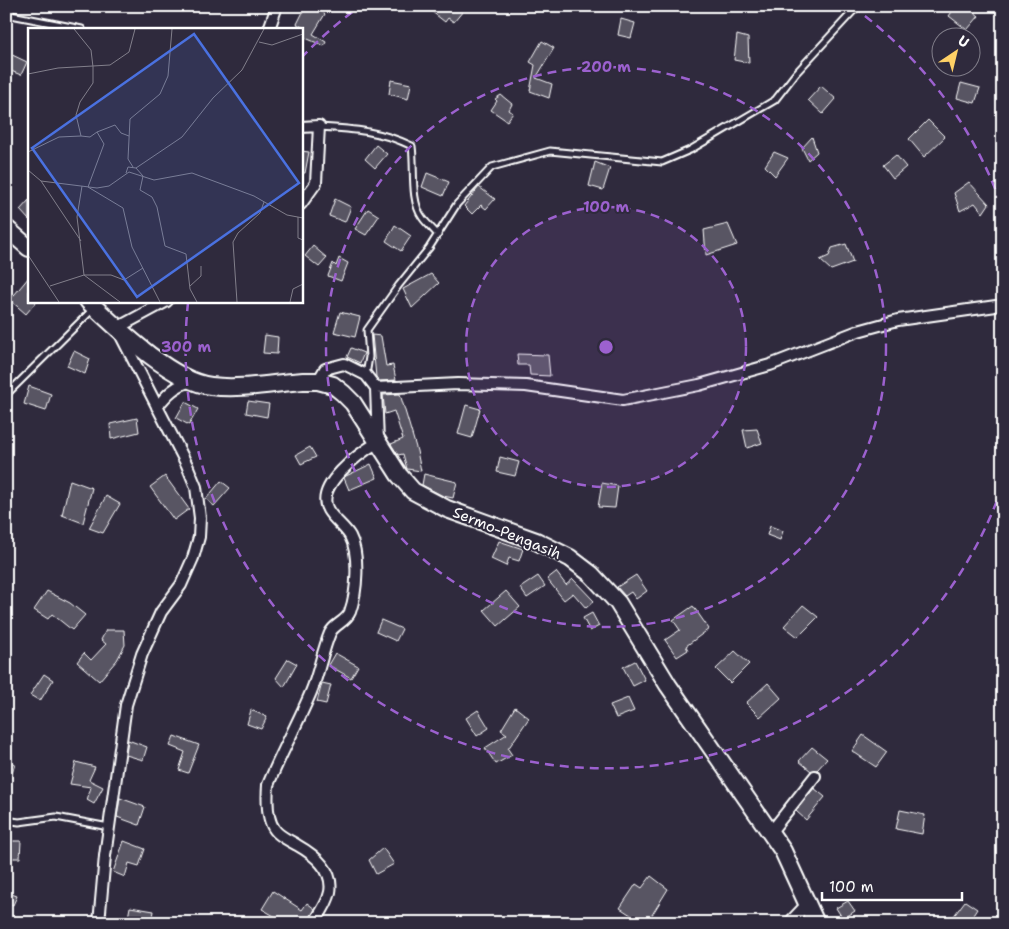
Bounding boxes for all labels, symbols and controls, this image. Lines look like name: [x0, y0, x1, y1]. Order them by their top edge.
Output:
inset map: [28, 28, 302, 302]
north arrow: [932, 28, 982, 78]
text: U: [954, 31, 973, 51]
text: 200 m: [581, 57, 631, 77]
text: 100 m: [583, 197, 629, 217]
text: 300 m: [161, 337, 211, 357]
centre of rings: [597, 338, 615, 356]
street label: Sermo-Pengasih: [450, 502, 564, 564]
scale bar: [822, 869, 962, 901]
text: 100 m: [829, 877, 874, 897]

